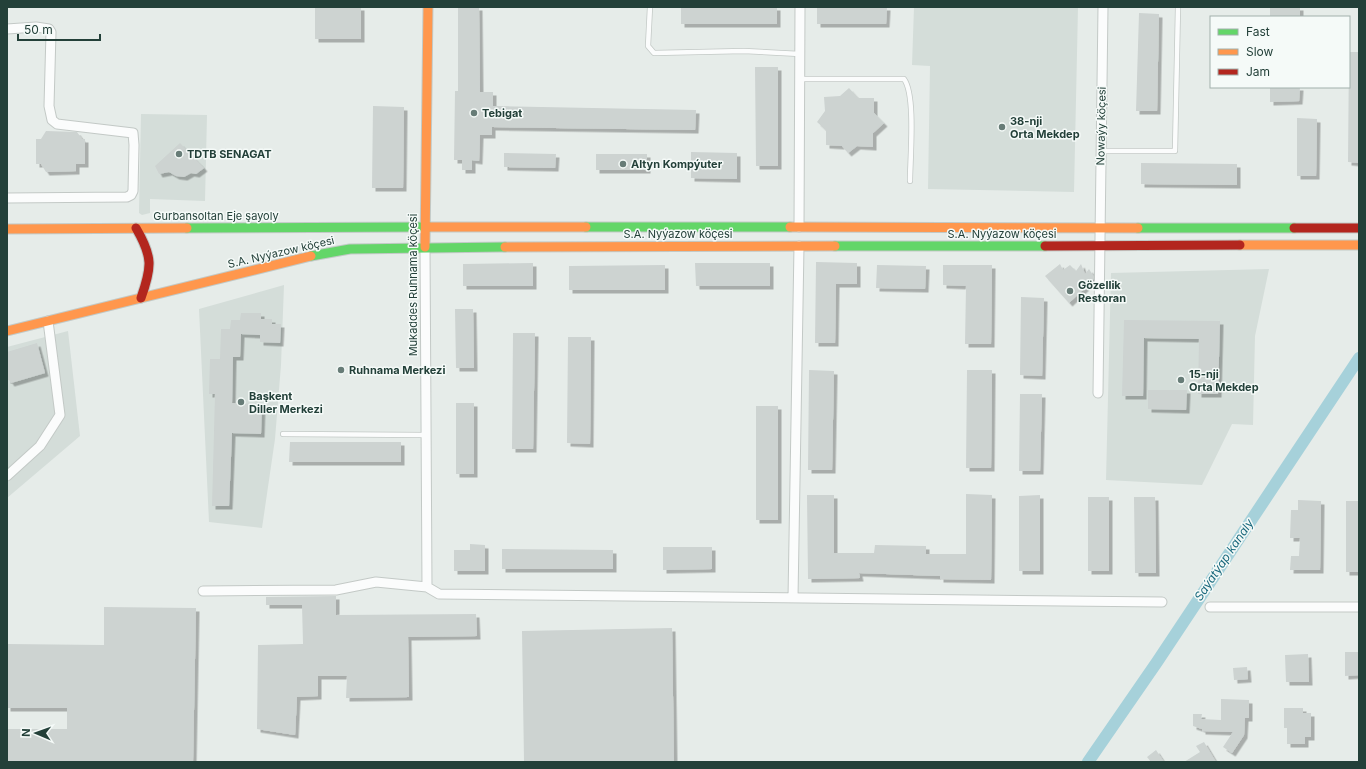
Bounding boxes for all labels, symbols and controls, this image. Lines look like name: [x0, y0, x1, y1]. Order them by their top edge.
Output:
scale bar: [18, 16, 100, 42]
legend: [1210, 16, 1350, 88]
text: 50 m: [24, 22, 53, 37]
text: Fast: [1246, 24, 1270, 39]
text: Slow: [1246, 44, 1274, 59]
text: Jam: [1246, 64, 1270, 79]
street label: Nowaýy köçesi: [1093, 87, 1109, 165]
place label: Tebigat: [482, 106, 522, 120]
marker: Tebigat: [469, 108, 479, 118]
place label: 38-nji Orta Mekdep: [1010, 114, 1080, 141]
marker: 38-nji Orta Mekdep: [997, 122, 1007, 132]
place label: TDTB SENAGAT: [187, 147, 272, 161]
marker: TDTB SENAGAT: [174, 149, 184, 159]
place label: Altyn Kompýuter: [631, 157, 723, 171]
marker: Altyn Kompýuter: [618, 159, 628, 169]
street label: Gurbansoltan Eje şayoly: [153, 209, 279, 223]
street label: Mukaddes Ruhnama köçesi: [406, 214, 420, 356]
street label: S.A. Nyýazow köçesi: [624, 227, 732, 241]
street label: S.A. Nyýazow köçesi: [948, 227, 1056, 241]
street label: S.A. Nyýazow köçesi: [226, 233, 336, 271]
place label: Gözellik Restoran: [1078, 278, 1126, 305]
marker: Gözellik Restoran: [1065, 286, 1075, 296]
place label: Ruhnama Merkezi: [349, 363, 445, 377]
marker: Ruhnama Merkezi: [336, 365, 346, 375]
place label: 15-nji Orta Mekdep: [1189, 367, 1259, 394]
marker: 15-nji Orta Mekdep: [1176, 375, 1186, 385]
place label: Başkent Diller Merkezi: [249, 389, 323, 416]
marker: Başkent Diller Merkezi: [236, 397, 246, 407]
water label: Saýatýap kanaly: [1191, 516, 1257, 603]
north arrow: [16, 713, 56, 753]
text: N: [19, 728, 33, 737]

